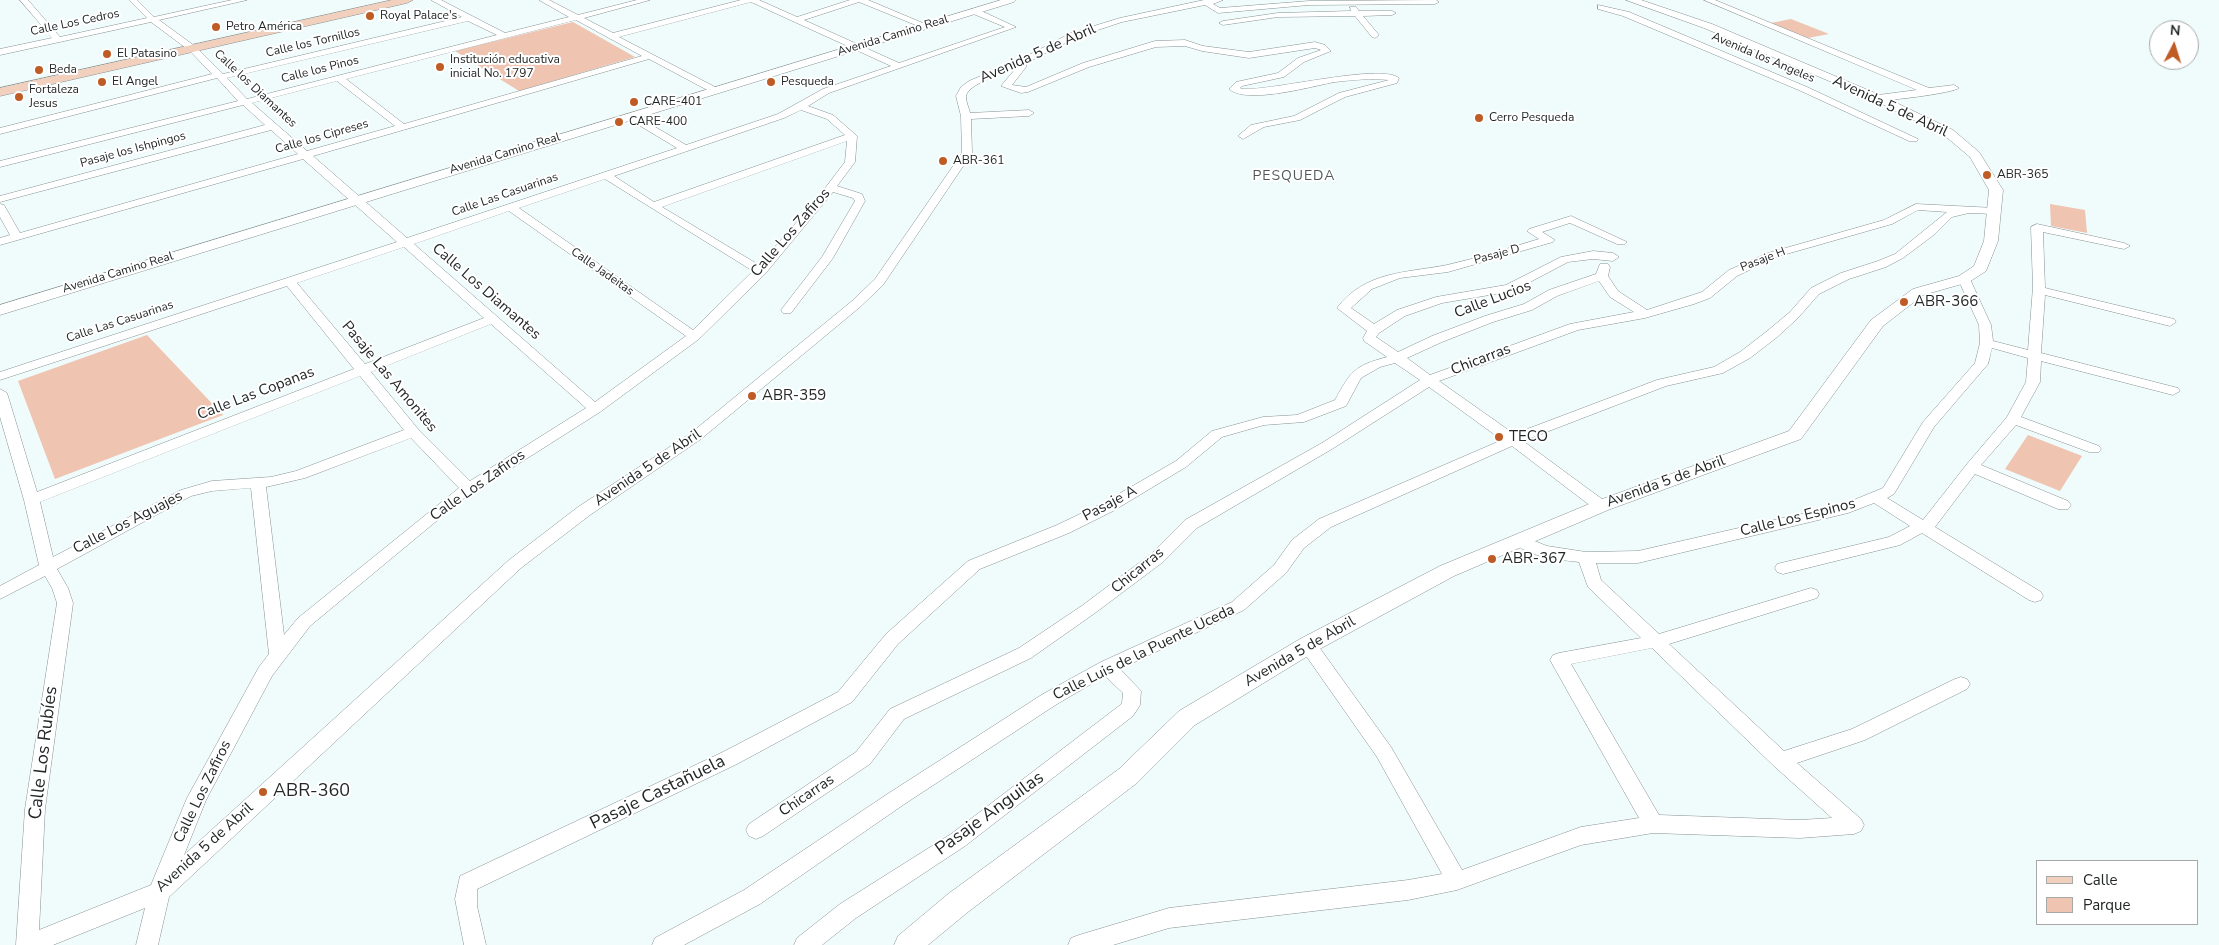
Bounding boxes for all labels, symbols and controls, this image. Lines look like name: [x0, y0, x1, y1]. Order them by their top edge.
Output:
street label: Calle Los Cedros: [29, 7, 121, 39]
place label: Royal Palace's: [380, 9, 457, 23]
marker: Royal Palace's: [364, 10, 376, 22]
street label: Avenida Camino Real: [836, 12, 950, 60]
place label: Petro América: [226, 20, 302, 34]
street label: Avenida 5 de Abril: [977, 20, 1099, 88]
north arrow: [2149, 20, 2199, 70]
marker: Petro América: [210, 21, 222, 33]
text: N: [2169, 21, 2181, 40]
street label: Calle los Tornillos: [265, 25, 361, 61]
street label: Avenida los Angeles: [1709, 30, 1817, 86]
place label: El Patasino: [117, 47, 177, 61]
street label: Calle los Diamantes: [211, 47, 299, 131]
marker: El Patasino: [101, 48, 113, 60]
street label: Calle los Pinos: [280, 53, 360, 87]
place label: Institución educativa inicial No. 1797: [450, 53, 560, 81]
marker: Institución educativa inicial No. 1797: [434, 61, 446, 73]
place label: Beda: [49, 63, 77, 77]
marker: Beda: [33, 64, 45, 76]
street label: Avenida 5 de Abril: [1830, 72, 1950, 142]
place label: El Angel: [112, 75, 158, 89]
place label: Pesqueda: [781, 75, 834, 89]
marker: El Angel: [96, 76, 108, 88]
marker: Pesqueda: [765, 76, 777, 88]
place label: Fortaleza Jesus: [29, 83, 79, 111]
marker: Fortaleza Jesus: [13, 91, 25, 103]
place label: CARE-401: [644, 95, 702, 109]
marker: CARE-401: [628, 96, 640, 108]
place label: Cerro Pesqueda: [1489, 111, 1574, 125]
marker: Cerro Pesqueda: [1473, 112, 1485, 124]
place label: CARE-400: [629, 115, 687, 129]
marker: CARE-400: [613, 116, 625, 128]
street label: Calle los Cipreses: [274, 117, 370, 157]
street label: Pasaje los Ishpingos: [79, 129, 187, 171]
street label: Avenida Camino Real: [448, 130, 562, 178]
place label: ABR-361: [953, 154, 1004, 168]
marker: ABR-361: [937, 155, 949, 167]
place label: ABR-365: [1997, 168, 2048, 182]
district label: PESQUEDA: [1251, 169, 1337, 185]
marker: ABR-365: [1981, 169, 1993, 181]
street label: Calle Las Casuarinas: [450, 170, 560, 220]
street label: Calle Los Zafiros: [748, 185, 834, 281]
street label: Calle Los Diamantes: [428, 240, 544, 344]
street label: Pasaje D: [1472, 242, 1522, 268]
street label: Calle Jadeitas: [568, 245, 636, 299]
street label: Pasaje H: [1738, 245, 1788, 275]
street label: Avenida Camino Real: [61, 249, 175, 297]
street label: Calle Lucios: [1452, 277, 1534, 323]
place label: ABR-366: [1914, 293, 1978, 311]
marker: ABR-366: [1898, 296, 1910, 308]
street label: Calle Las Casuarinas: [65, 298, 175, 346]
street label: Pasaje Las Amonites: [337, 318, 441, 436]
street label: Chicarras: [1448, 340, 1514, 380]
street label: Calle Las Copanas: [195, 363, 317, 425]
place label: ABR-359: [762, 387, 826, 405]
marker: ABR-359: [746, 390, 758, 402]
street label: Avenida 5 de Abril: [591, 426, 705, 510]
place label: TECO: [1509, 428, 1548, 446]
marker: TECO: [1493, 431, 1505, 443]
street label: Calle Los Zafiros: [427, 447, 529, 525]
street label: Avenida 5 de Abril: [1604, 452, 1728, 512]
street label: Pasaje A: [1080, 482, 1140, 526]
street label: Calle Los Aguajes: [70, 488, 186, 558]
street label: Calle Los Espinos: [1739, 495, 1857, 541]
street label: Chicarras: [1108, 544, 1168, 598]
place label: ABR-367: [1502, 550, 1566, 568]
marker: ABR-367: [1486, 553, 1498, 565]
street label: Calle Luis de la Puente Uceda: [1050, 601, 1238, 705]
street label: Avenida 5 de Abril: [1241, 613, 1359, 691]
street label: Calle Los Rubíes: [25, 685, 63, 821]
street label: Calle Los Zafiros: [170, 738, 236, 846]
street label: Pasaje Castañuela: [587, 751, 729, 835]
street label: Pasaje Anguilas: [932, 767, 1048, 861]
street label: Chicarras: [776, 771, 838, 821]
place label: ABR-360: [273, 781, 350, 803]
marker: ABR-360: [257, 786, 269, 798]
street label: Avenida 5 de Abril: [152, 799, 258, 897]
legend: [2036, 860, 2199, 925]
text: Calle: [2083, 870, 2118, 890]
text: Parque: [2083, 895, 2131, 915]

